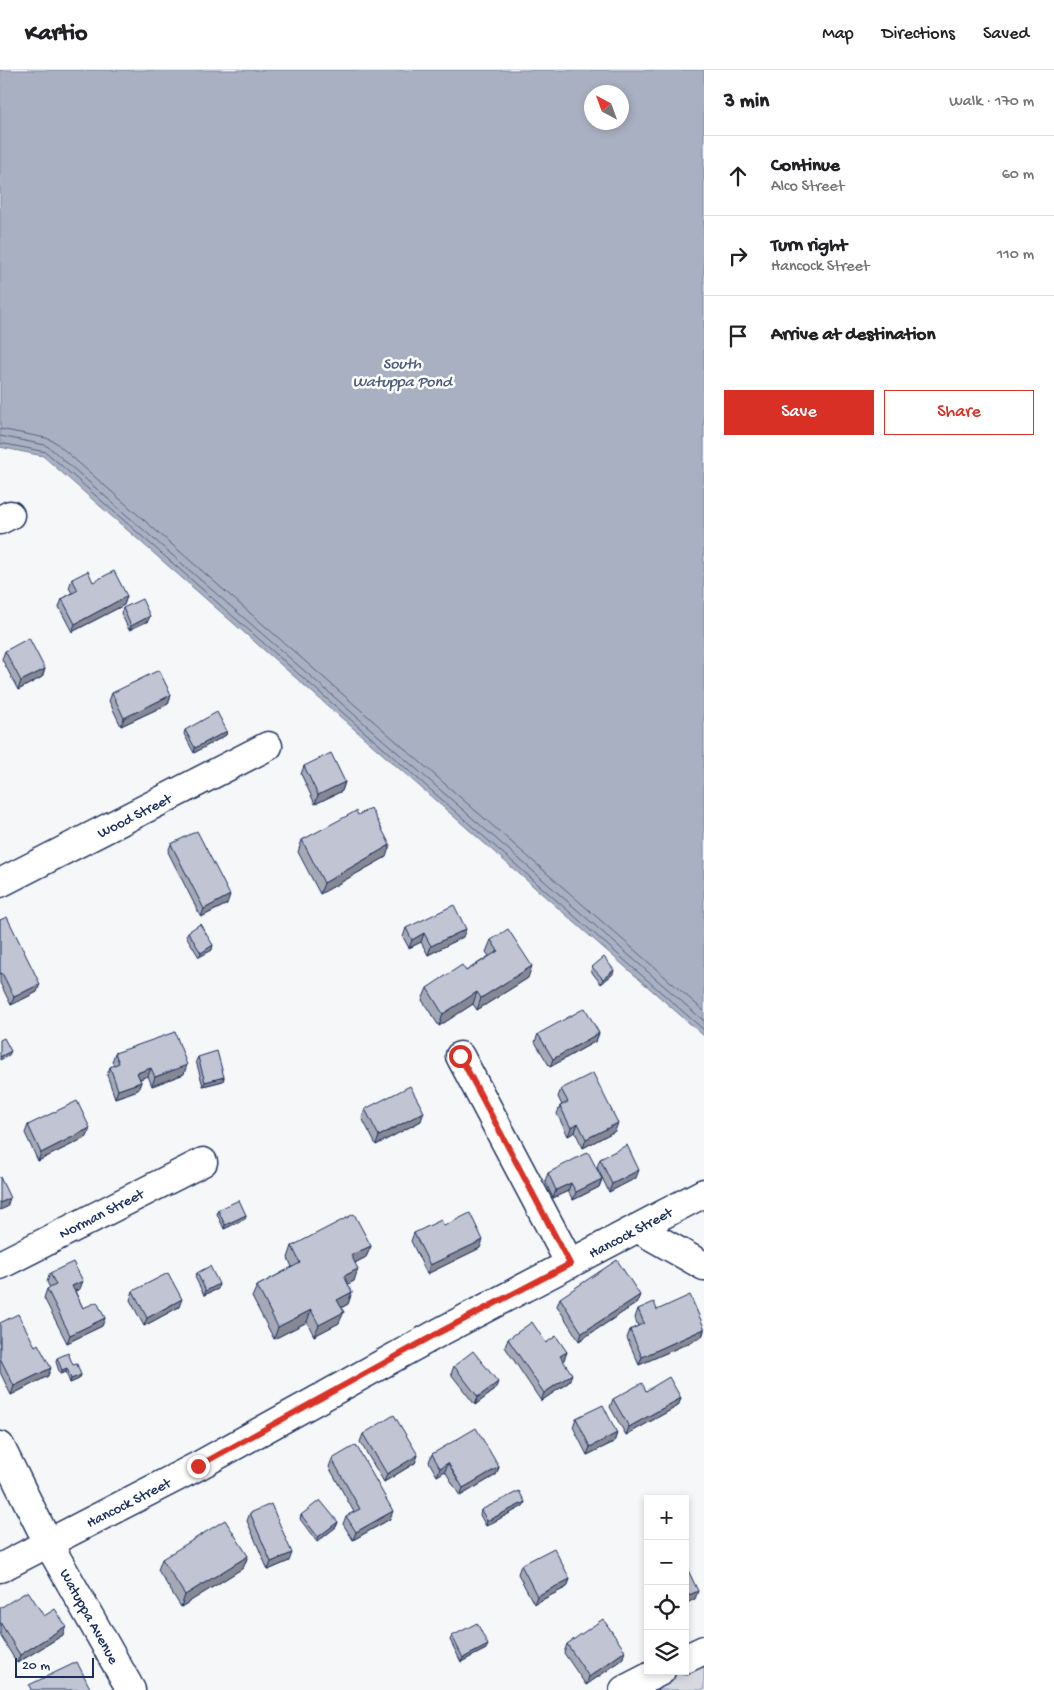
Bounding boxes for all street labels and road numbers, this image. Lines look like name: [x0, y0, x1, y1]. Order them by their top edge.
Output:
street label: Wood Street: [95, 790, 177, 843]
street label: Norman Street: [57, 1185, 149, 1244]
street label: Hancock Street: [586, 1203, 678, 1263]
street label: Hancock Street: [84, 1474, 176, 1533]
street label: Watuppa Avenue: [55, 1566, 122, 1668]

